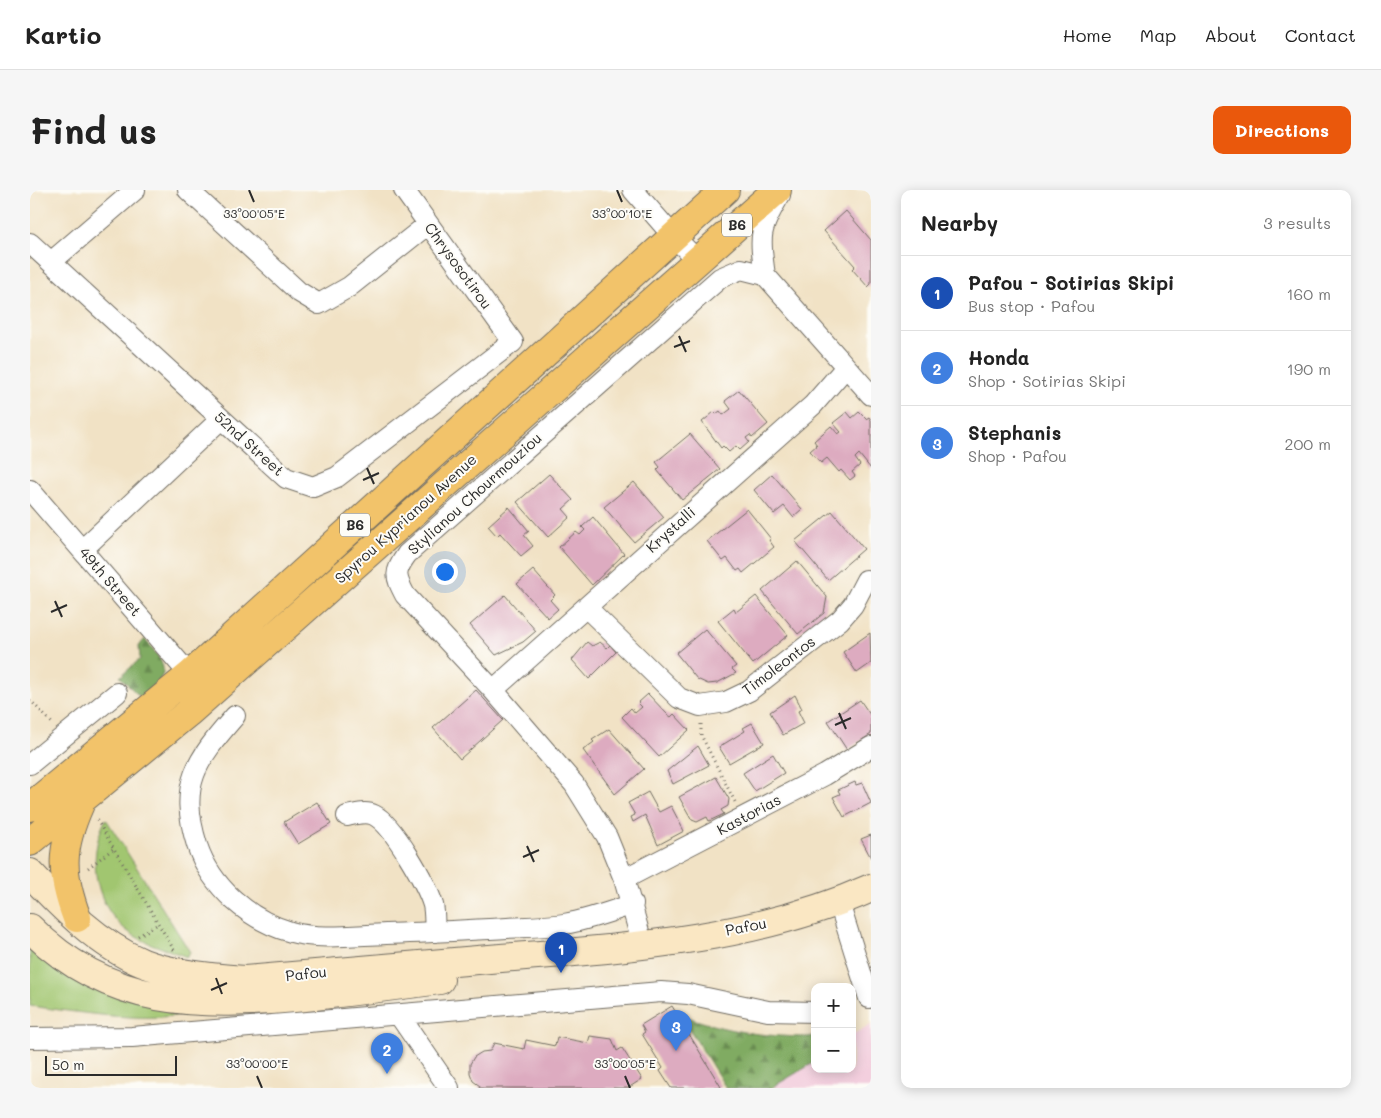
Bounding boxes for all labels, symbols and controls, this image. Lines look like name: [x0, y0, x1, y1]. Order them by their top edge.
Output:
text: Kartio: [25, 19, 101, 50]
text: Home: [1063, 23, 1112, 47]
text: Map: [1140, 23, 1176, 47]
text: About: [1204, 23, 1257, 47]
text: Contact: [1285, 23, 1356, 47]
button: Directions: [1213, 106, 1351, 154]
text: Find us: [30, 107, 157, 153]
text: 33°00'05"E: [223, 205, 285, 221]
text: 33°00'10"E: [592, 205, 652, 221]
text: Nearby: [921, 209, 998, 236]
text: 3 results: [1263, 212, 1331, 233]
road number: B6: [722, 214, 752, 236]
street label: Chrysosotirou: [421, 218, 497, 313]
text: Pafou - Sotirias Skipi: [968, 270, 1175, 295]
text: 1: [933, 283, 941, 304]
text: 160 m: [1286, 283, 1331, 304]
text: Bus stop · Pafou: [968, 295, 1095, 316]
text: Honda: [968, 345, 1029, 370]
text: 2: [933, 358, 941, 379]
text: 190 m: [1287, 358, 1331, 379]
text: Shop · Sotirias Skipi: [968, 370, 1126, 391]
street label: 52nd Street: [210, 407, 289, 480]
text: Stephanis: [968, 420, 1061, 445]
street label: Stylianou Chourmouziou: [403, 428, 546, 559]
text: 3: [932, 433, 942, 454]
text: 200 m: [1284, 433, 1331, 454]
text: Shop · Pafou: [968, 445, 1067, 466]
street label: Spyrou Kyprianou Avenue: [330, 449, 481, 587]
street label: Krystalli: [641, 502, 699, 557]
road number: B6: [340, 514, 370, 536]
street label: 49th Street: [75, 543, 146, 620]
your location: [432, 559, 458, 585]
street label: Timoleontos: [738, 631, 819, 699]
street label: Kastorias: [713, 789, 784, 839]
street label: Pafou: [724, 912, 768, 940]
pin: 1: [545, 932, 577, 973]
street label: Pafou: [284, 961, 328, 985]
map controls: [811, 983, 856, 1073]
button: +: [811, 983, 856, 1028]
pin: 3: [660, 1010, 692, 1051]
button: −: [811, 1028, 856, 1073]
pin: 2: [371, 1033, 403, 1074]
scale bar: [45, 1053, 178, 1076]
text: 50 m: [52, 1055, 84, 1074]
text: 33°00'00"E: [226, 1055, 288, 1071]
text: 33°00'05"E: [594, 1055, 656, 1071]

